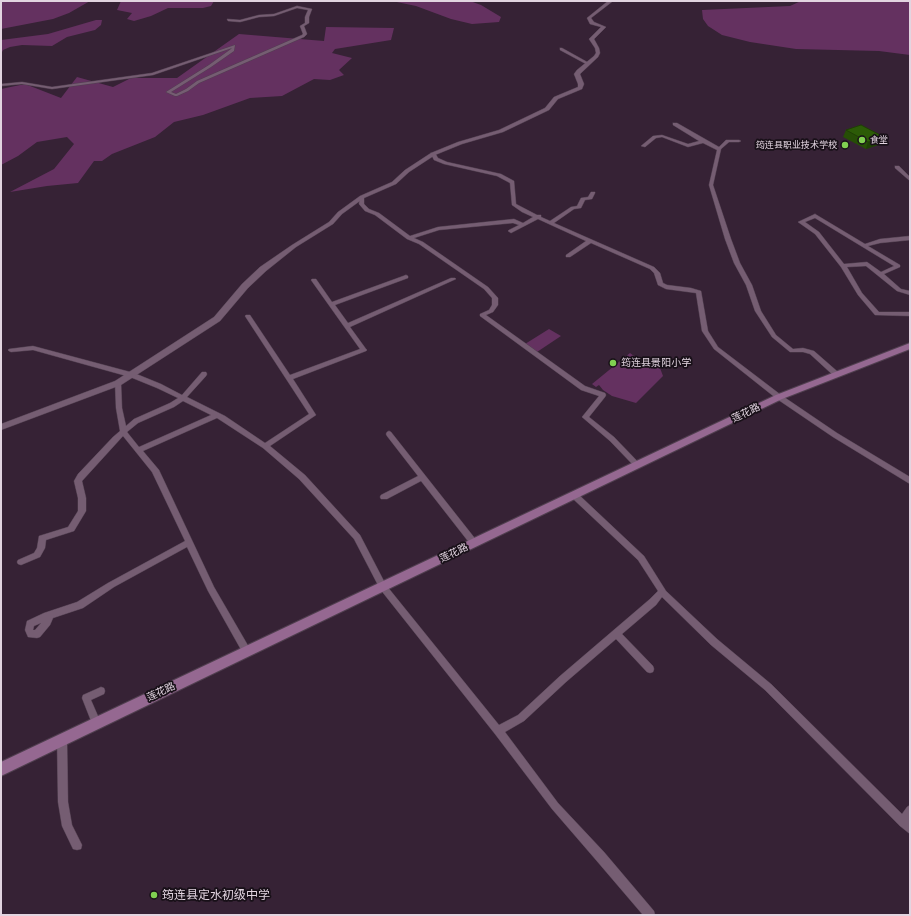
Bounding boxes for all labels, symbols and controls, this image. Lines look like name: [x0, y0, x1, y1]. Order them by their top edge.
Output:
marker: 食堂: [857, 135, 867, 145]
place label: 食堂: [870, 135, 888, 145]
place label: 筠连县职业技术学校: [756, 140, 837, 150]
marker: 筠连县职业技术学校: [840, 140, 850, 150]
place label: 筠连县景阳小学: [621, 357, 691, 369]
marker: 筠连县景阳小学: [608, 358, 618, 368]
street label: 莲花路: [730, 401, 762, 425]
street label: 莲花路: [438, 541, 470, 565]
street label: 莲花路: [145, 680, 177, 704]
place label: 筠连县定水初级中学: [162, 888, 270, 902]
marker: 筠连县定水初级中学: [149, 890, 159, 900]

